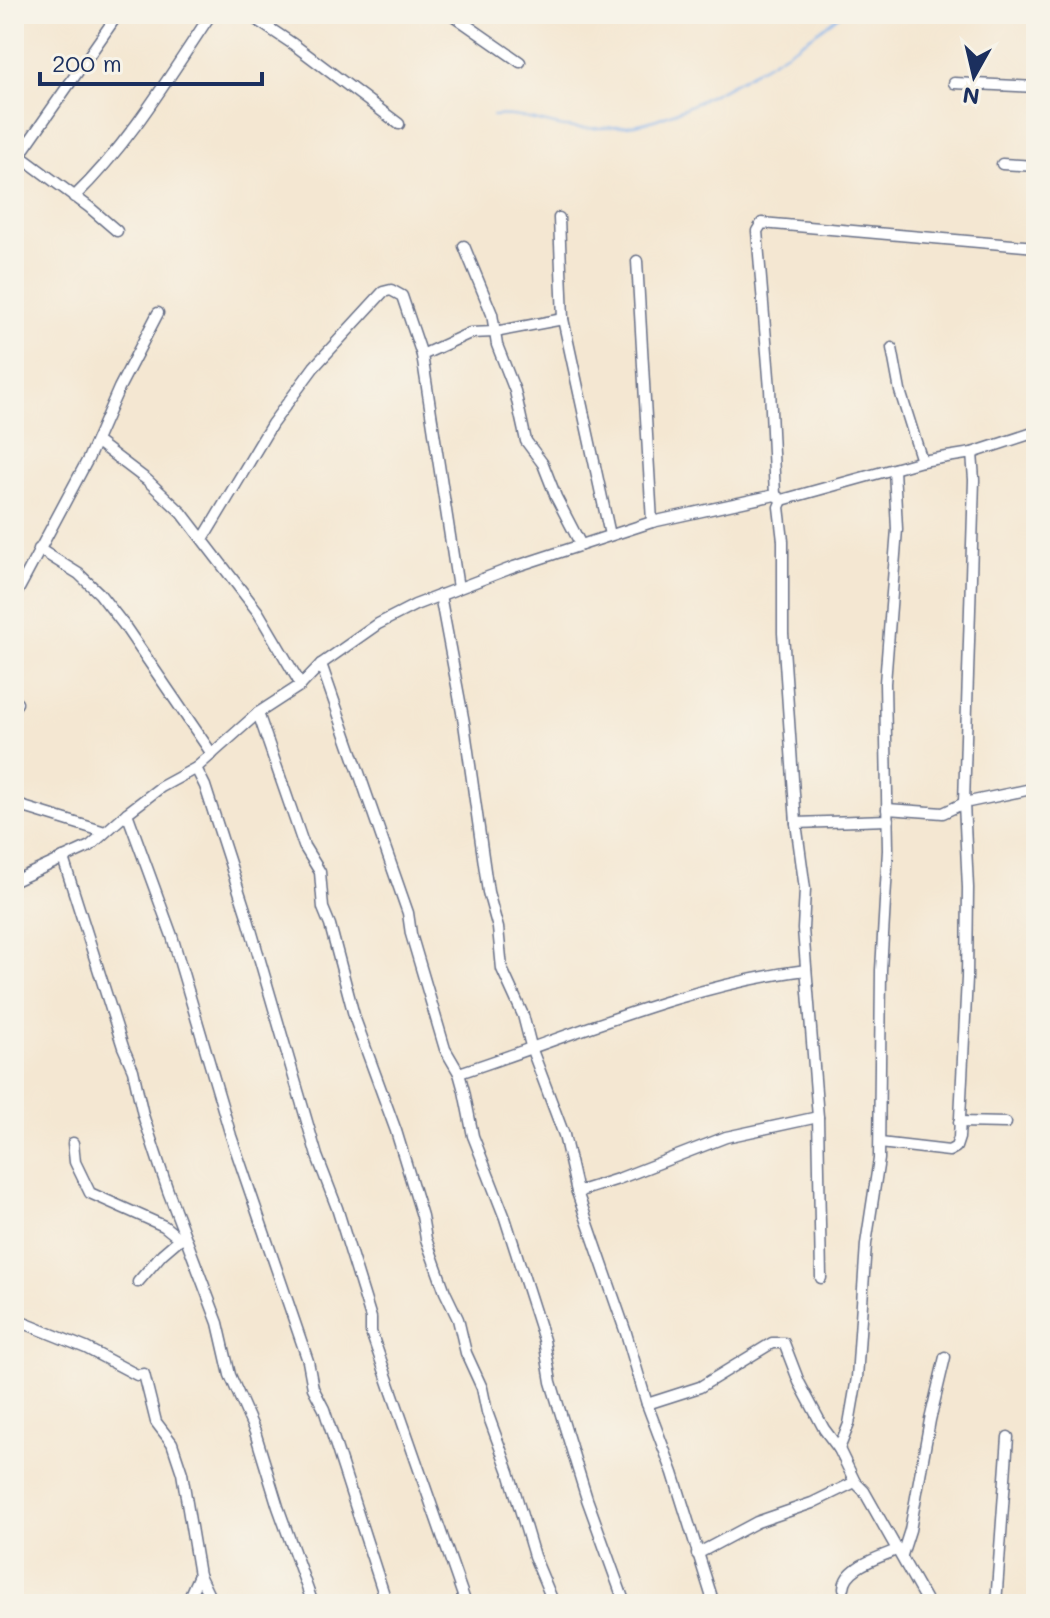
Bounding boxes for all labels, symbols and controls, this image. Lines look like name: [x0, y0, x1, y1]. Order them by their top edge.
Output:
scale bar: [40, 36, 262, 86]
north arrow: [934, 36, 1014, 116]
text: 200 m: [52, 47, 122, 78]
text: N: [961, 81, 981, 112]

